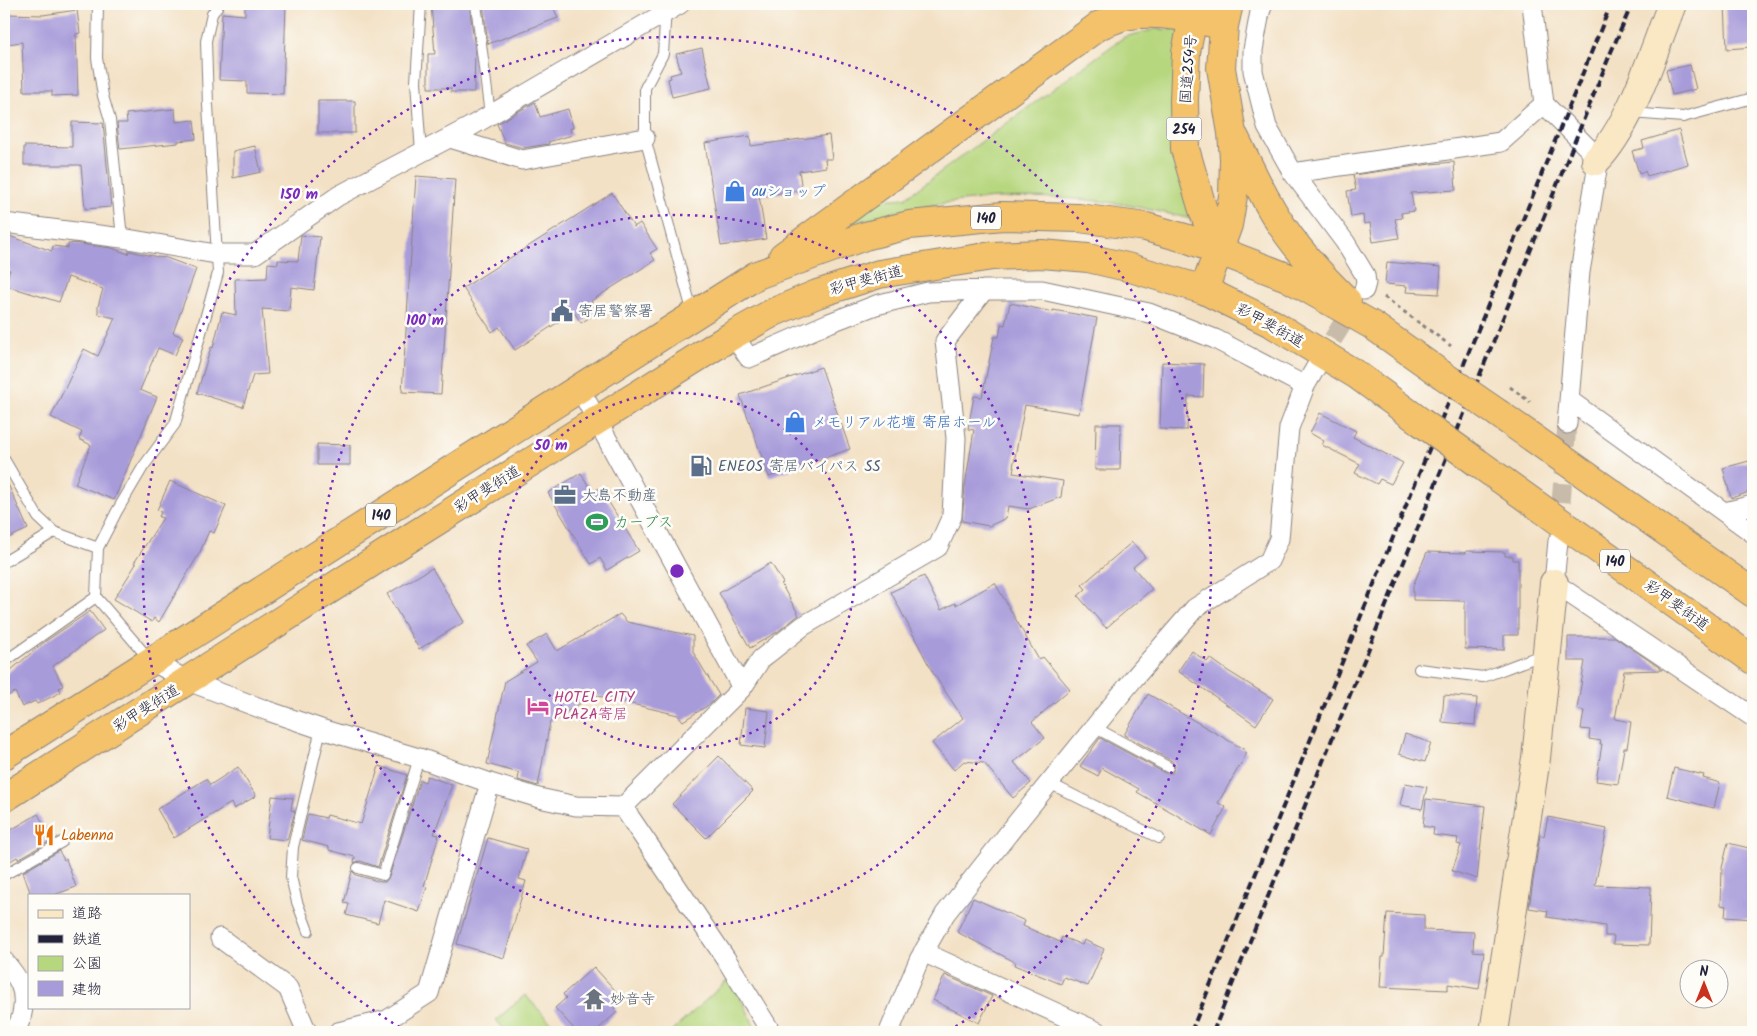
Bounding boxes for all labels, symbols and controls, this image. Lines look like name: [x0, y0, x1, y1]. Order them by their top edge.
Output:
street label: 国道254号: [1174, 33, 1204, 105]
road number: 254: [1166, 118, 1202, 140]
shop icon: auショップ: [722, 178, 748, 204]
place label: auショップ: [752, 180, 826, 204]
text: 150 m: [280, 183, 318, 207]
road number: 140: [971, 207, 1001, 230]
street label: 彩甲斐街道: [827, 260, 906, 302]
street label: 彩甲斐街道: [1231, 297, 1308, 355]
public building icon: 寄居警察署: [549, 298, 575, 324]
place label: 寄居警察署: [578, 300, 653, 324]
text: 100 m: [406, 309, 444, 333]
shop icon: メモリアル花壇 寄居ホール: [782, 409, 808, 435]
place label: メモリアル花壇 寄居ホール: [812, 411, 996, 435]
text: 50 m: [533, 434, 568, 458]
fuel station icon: ENEOS 寄居バイパス SS: [688, 453, 714, 479]
place label: ENEOS 寄居バイパス SS: [718, 455, 881, 479]
street label: 彩甲斐街道: [449, 460, 526, 520]
office icon: 大島不動産: [552, 482, 578, 508]
place label: 大島不動産: [582, 484, 657, 508]
road number: 140: [366, 504, 396, 526]
sports icon: カーブス: [584, 509, 610, 535]
place label: カーブス: [614, 511, 673, 535]
road number: 140: [1600, 550, 1630, 572]
centre of rings: [668, 562, 686, 580]
street label: 彩甲斐街道: [1639, 574, 1714, 638]
street label: 彩甲斐街道: [108, 679, 185, 739]
place label: HOTEL CITY PLAZA寄居: [554, 686, 636, 727]
hotel icon: HOTEL CITY PLAZA寄居: [525, 693, 551, 719]
restaurant icon: Labenna: [31, 822, 57, 848]
place label: Labenna: [61, 824, 114, 848]
legend: [28, 894, 190, 1008]
text: 道路: [72, 902, 102, 926]
text: 鉄道: [72, 928, 102, 952]
text: 公園: [72, 952, 102, 976]
north arrow: [1680, 958, 1730, 1008]
text: N: [1700, 961, 1709, 983]
text: 建物: [72, 978, 102, 1002]
temple icon: 妙音寺: [581, 986, 607, 1012]
place label: 妙音寺: [610, 988, 655, 1012]

